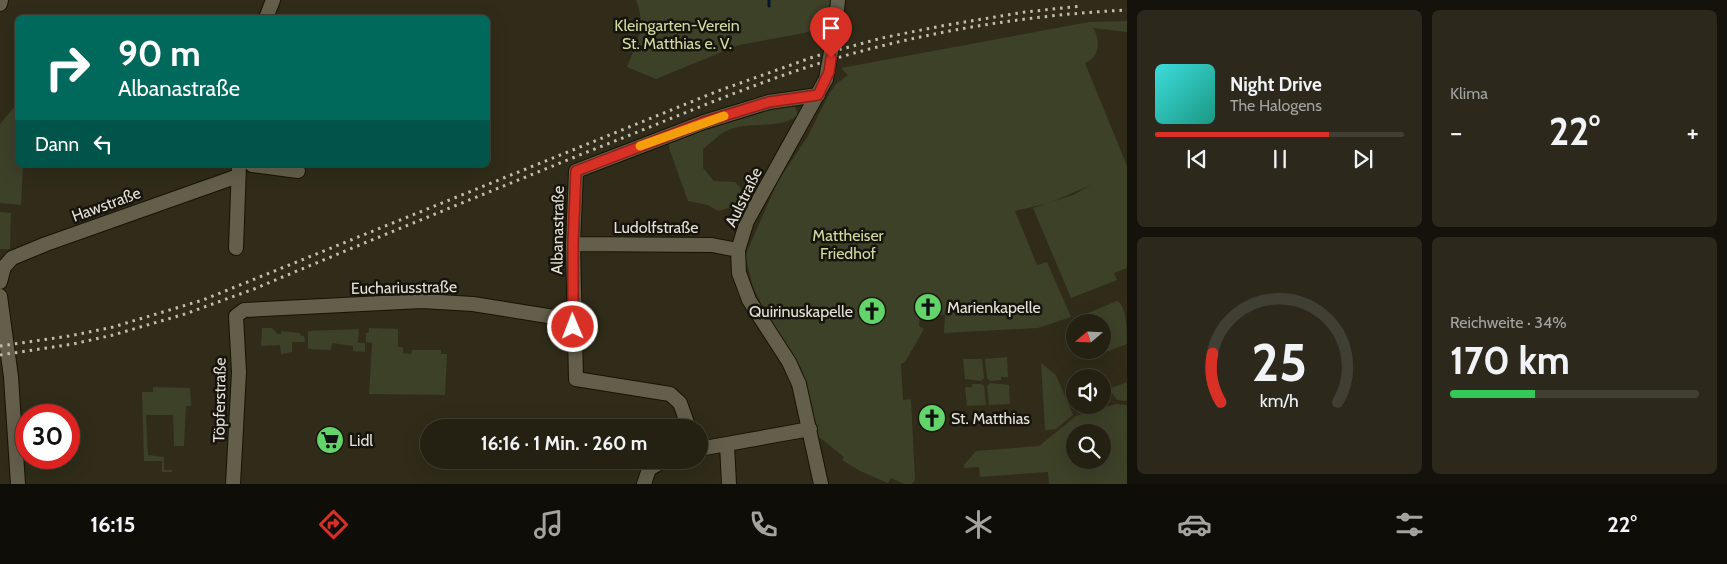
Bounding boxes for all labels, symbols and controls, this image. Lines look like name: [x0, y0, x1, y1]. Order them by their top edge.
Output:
pin: [810, 7, 852, 58]
icon: arrive: [817, 14, 845, 42]
park label: Kleingarten-Verein St. Matthias e. V.: [614, 16, 740, 53]
text: 90 m: [118, 32, 201, 75]
icon: right: [35, 35, 100, 100]
text: Night Drive: [1230, 73, 1322, 96]
text: Albanastraße: [118, 75, 240, 102]
text: Klima: [1450, 84, 1488, 103]
text: The Halogens: [1230, 96, 1322, 115]
text: 22°: [1549, 108, 1600, 155]
text: −: [1450, 115, 1462, 149]
text: +: [1687, 115, 1699, 149]
icon: left: [89, 130, 117, 158]
text: Dann: [35, 133, 79, 156]
icon: previous: [1183, 145, 1211, 173]
icon: pause: [1266, 145, 1294, 173]
icon: next: [1349, 145, 1377, 173]
street label: Aulstraße: [721, 164, 766, 230]
street label: Hawstraße: [69, 183, 143, 226]
street label: Albanastraße: [547, 186, 568, 275]
street label: Ludolfstraße: [613, 218, 699, 237]
park label: Mattheiser Friedhof: [812, 226, 885, 263]
street label: Euchariusstraße: [351, 277, 457, 298]
church icon: Marienkapelle: [913, 292, 943, 322]
church icon: Quirinuskapelle: [857, 296, 887, 326]
place label: Marienkapelle: [947, 298, 1041, 317]
position arrow: [546, 300, 598, 352]
place label: Quirinuskapelle: [749, 302, 853, 321]
text: Reichweite · 34%: [1450, 313, 1567, 332]
north arrow: [1066, 314, 1111, 359]
map controls: [1066, 314, 1111, 469]
text: 25: [1252, 331, 1307, 394]
text: 170 km: [1450, 337, 1570, 384]
street label: Töpferstraße: [209, 357, 230, 443]
button: sound: [1066, 369, 1111, 414]
text: km/h: [1260, 390, 1299, 411]
church icon: St. Matthias: [917, 403, 947, 433]
speed limit sign: 30: [15, 404, 80, 469]
place label: St. Matthias: [951, 409, 1030, 428]
button: search: [1066, 424, 1111, 469]
supermarket icon: Lidl: [315, 425, 345, 455]
place label: Lidl: [349, 431, 373, 450]
text: 16:16 · 1 Min. · 260 m: [481, 432, 647, 455]
icon: directions: [316, 507, 351, 542]
icon: music: [531, 507, 566, 542]
icon: phone: [746, 507, 781, 542]
icon: climate: [961, 507, 996, 542]
icon: car: [1177, 507, 1212, 542]
icon: filters: [1392, 507, 1427, 542]
text: 16:15: [90, 511, 135, 538]
text: 22°: [1607, 511, 1637, 538]

